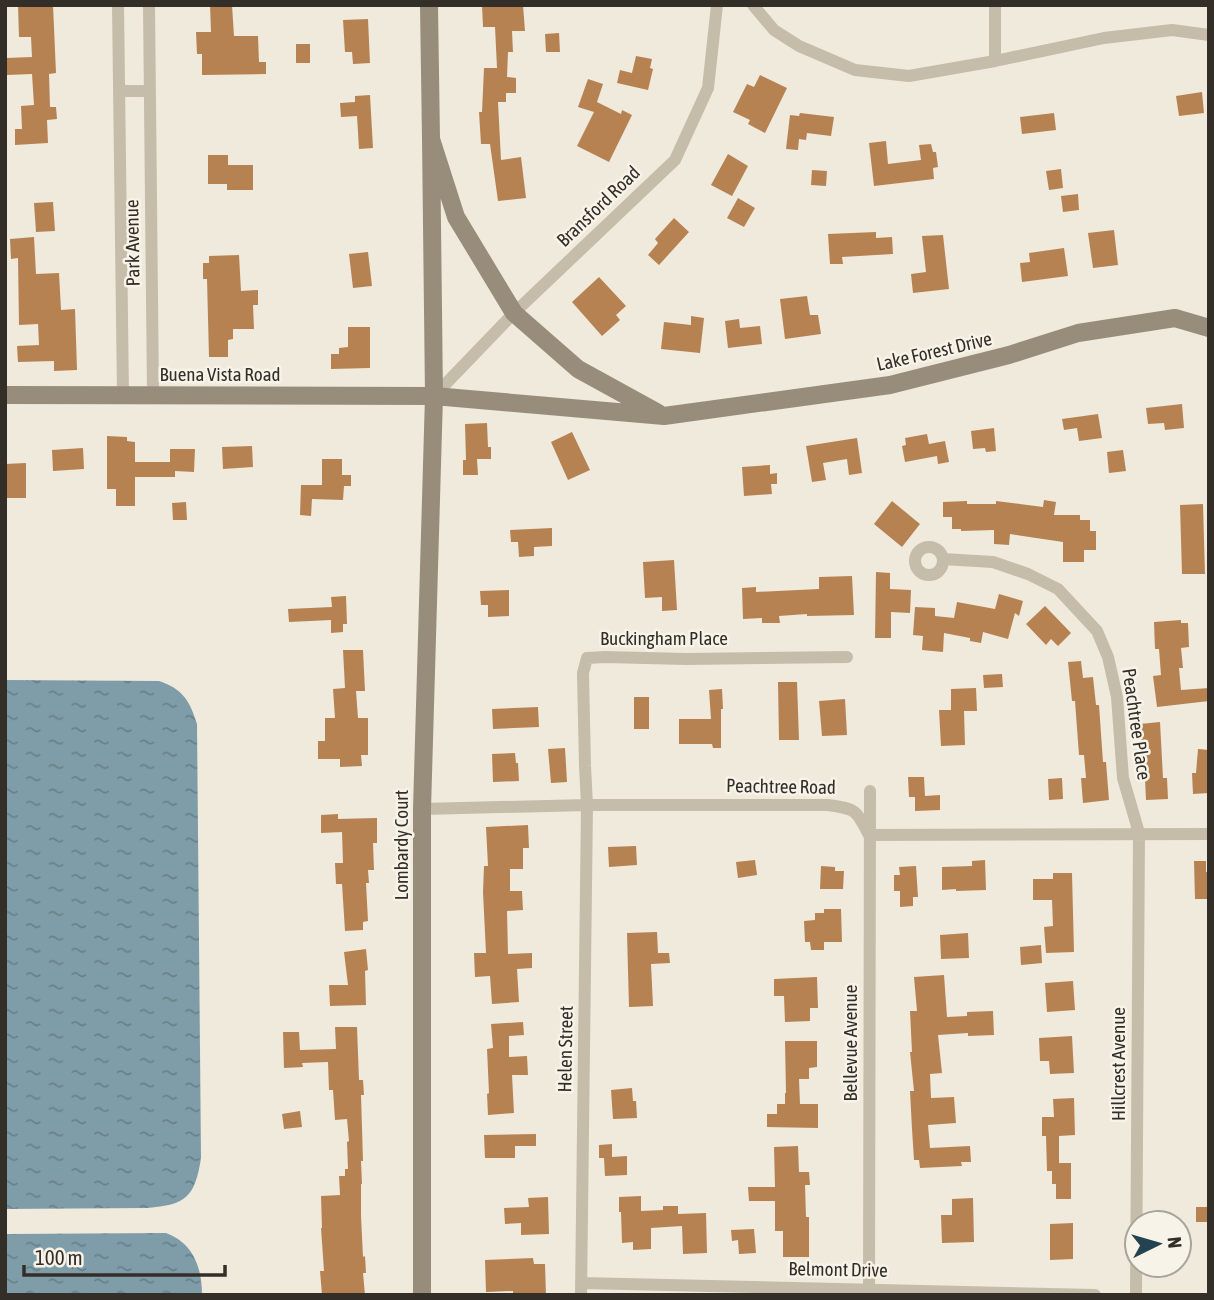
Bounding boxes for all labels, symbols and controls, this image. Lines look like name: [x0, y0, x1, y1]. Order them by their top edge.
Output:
street label: Bransford Road: [552, 161, 644, 251]
street label: Park Avenue: [120, 199, 144, 287]
street label: Lake Forest Drive: [874, 327, 994, 375]
street label: Buena Vista Road: [159, 363, 281, 385]
street label: Buckingham Place: [600, 627, 728, 649]
street label: Peachtree Place: [1118, 667, 1156, 781]
street label: Peachtree Road: [726, 774, 836, 798]
street label: Lombardy Court: [390, 790, 412, 900]
street label: Bellevue Avenue: [839, 985, 861, 1101]
street label: Helen Street: [553, 1005, 577, 1093]
street label: Hillcrest Avenue: [1107, 1007, 1129, 1121]
north arrow: [1123, 1209, 1193, 1279]
scale bar: [24, 1234, 226, 1278]
text: N: [1163, 1236, 1186, 1249]
text: 100 m: [35, 1245, 83, 1269]
street label: Belmont Drive: [788, 1257, 888, 1281]

